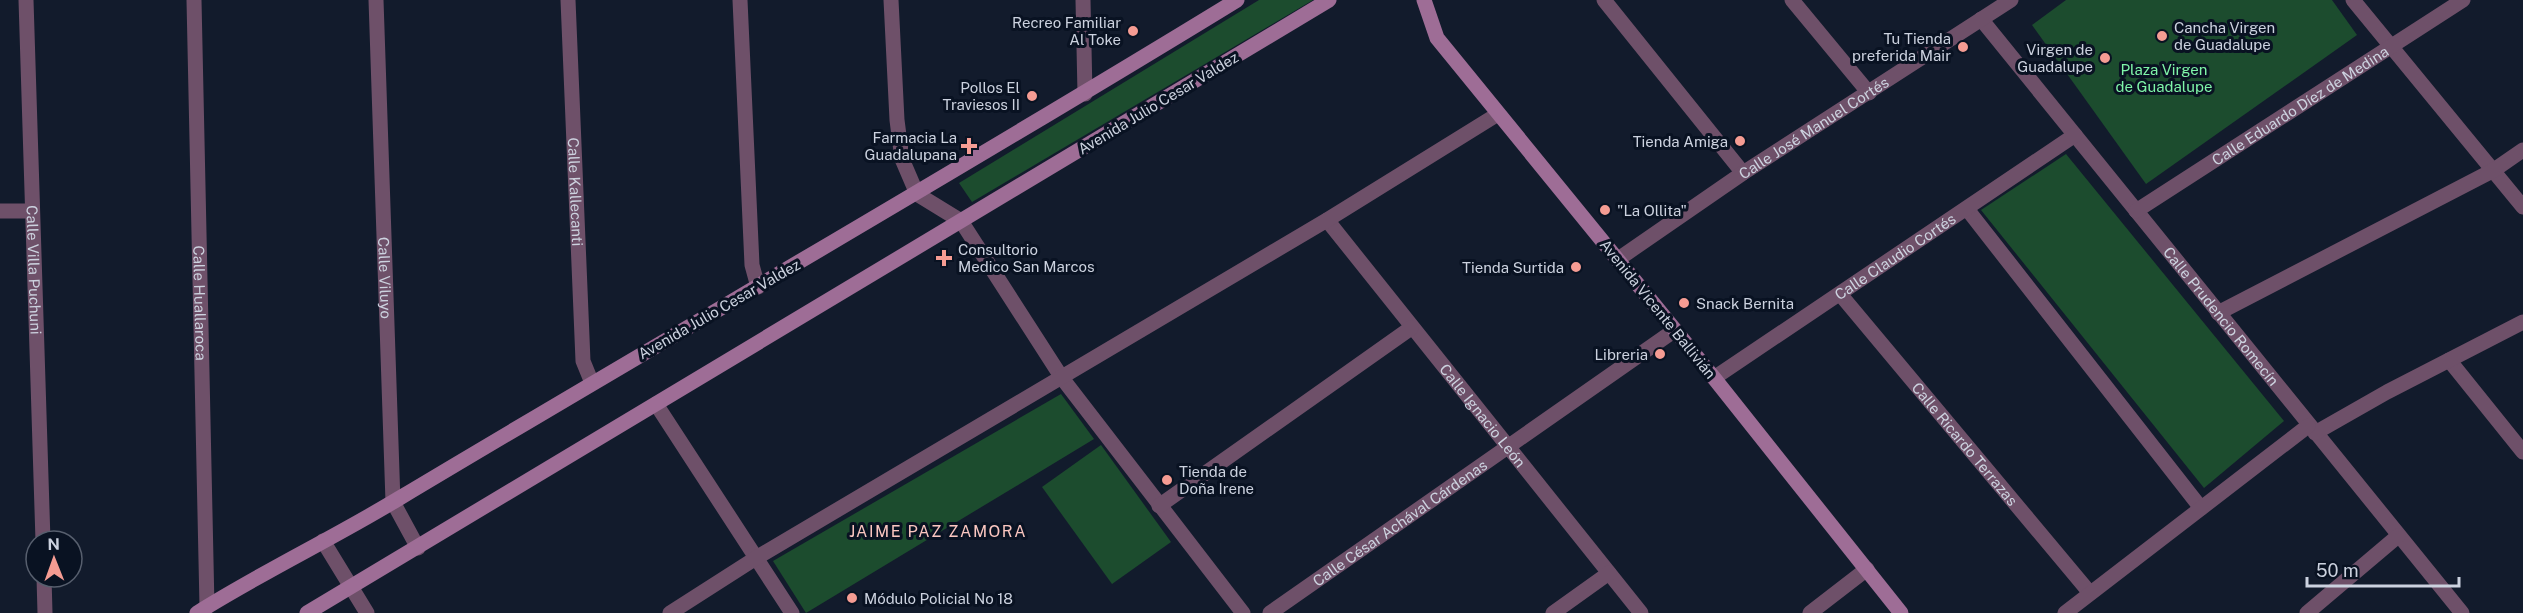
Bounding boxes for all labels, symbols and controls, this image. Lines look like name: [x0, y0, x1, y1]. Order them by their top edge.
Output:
place label: Recreo Familiar Al Toke: [1012, 14, 1121, 48]
place label: Cancha Virgen de Guadalupe: [2174, 19, 2275, 53]
marker: Recreo Familiar Al Toke: [1126, 24, 1140, 38]
marker: Cancha Virgen de Guadalupe: [2155, 29, 2169, 43]
place label: Tu Tienda preferida Mair: [1852, 30, 1951, 64]
marker: Tu Tienda preferida Mair: [1956, 40, 1970, 54]
place label: Virgen de Guadalupe: [2017, 41, 2093, 75]
street label: Calle Eduardo Díez de Medina: [2208, 42, 2391, 168]
street label: Avenida Julio Cesar Valdez: [1075, 48, 1241, 158]
marker: Virgen de Guadalupe: [2098, 51, 2112, 65]
park label: Plaza Virgen de Guadalupe: [2116, 61, 2212, 95]
street label: Calle José Manuel Cortés: [1735, 73, 1891, 182]
place label: Pollos El Traviesos II: [943, 79, 1020, 113]
marker: Pollos El Traviesos II: [1025, 89, 1039, 103]
place label: Farmacia La Guadalupana: [865, 129, 957, 163]
place label: Tienda Amiga: [1633, 133, 1728, 150]
marker: Tienda Amiga: [1733, 134, 1747, 148]
street label: Calle Kallecanti: [565, 137, 587, 247]
marker: Farmacia La Guadalupana: [962, 139, 976, 153]
place label: "La Ollita": [1617, 202, 1687, 219]
marker: "La Ollita": [1598, 203, 1612, 217]
street label: Calle Villa Puchuni: [24, 205, 45, 335]
street label: Calle Claudio Cortés: [1831, 210, 1958, 303]
street label: Avenida Vicente Ballivián: [1597, 236, 1719, 382]
street label: Calle Viluyo: [376, 237, 395, 319]
place label: Consultorio Medico San Marcos: [958, 241, 1095, 275]
street label: Calle Prudencio Romecín: [2160, 243, 2283, 389]
street label: Calle Huallaroca: [191, 245, 210, 361]
marker: Consultorio Medico San Marcos: [935, 249, 953, 267]
street label: Avenida Julio Cesar Valdez: [635, 256, 803, 362]
place label: Tienda Surtida: [1462, 259, 1564, 276]
marker: Tienda Surtida: [1569, 260, 1583, 274]
place label: Snack Bernita: [1696, 295, 1794, 312]
marker: Snack Bernita: [1677, 296, 1691, 310]
place label: Libreria: [1594, 346, 1648, 363]
marker: Libreria: [1653, 347, 1667, 361]
street label: Calle Ignacio León: [1437, 360, 1529, 470]
street label: Calle Ricardo Terrazas: [1909, 379, 2021, 509]
street label: Calle César Achával Cárdenas: [1309, 456, 1490, 589]
place label: Tienda de Doña Irene: [1179, 463, 1254, 497]
marker: Tienda de Doña Irene: [1160, 473, 1174, 487]
district label: JAIME PAZ ZAMORA: [849, 522, 1027, 541]
north arrow: [24, 529, 84, 589]
text: N: [47, 535, 60, 554]
scale bar: [2307, 550, 2458, 588]
text: 50 m: [2316, 560, 2359, 581]
place label: Módulo Policial No 18: [864, 590, 1013, 607]
marker: Módulo Policial No 18: [845, 591, 859, 605]

